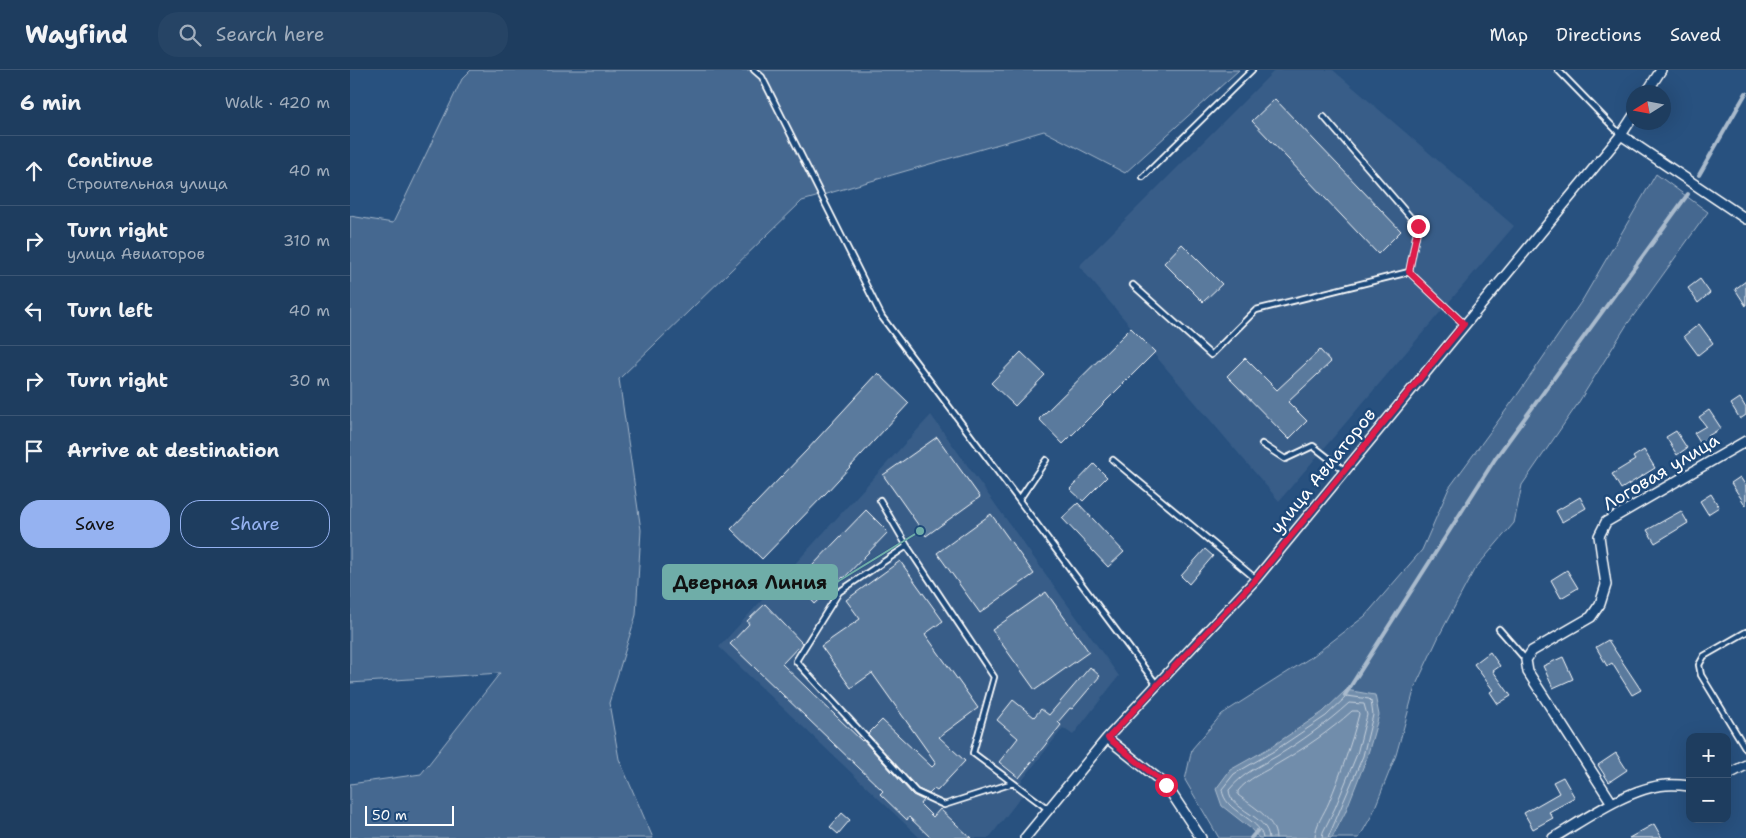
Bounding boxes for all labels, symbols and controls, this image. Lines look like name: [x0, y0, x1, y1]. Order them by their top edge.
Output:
search box: [158, 12, 508, 57]
text: Wayfind: [25, 19, 128, 51]
icon: search: [176, 21, 204, 49]
text: Search here: [216, 22, 324, 47]
text: Map: [1490, 23, 1528, 47]
text: Directions: [1556, 23, 1642, 47]
text: Saved: [1670, 23, 1721, 47]
north arrow: [1626, 85, 1671, 130]
text: 6 min: [20, 89, 81, 117]
text: Walk · 420 m: [225, 92, 330, 113]
text: Continue: [67, 148, 153, 173]
icon: ahead: [20, 157, 48, 185]
text: 40 m: [288, 160, 330, 181]
text: Строительная улица: [67, 173, 228, 194]
route end: [1407, 215, 1430, 238]
text: Turn right: [67, 218, 168, 243]
icon: right: [20, 227, 48, 255]
text: 310 m: [283, 230, 330, 251]
text: улица Авиаторов: [67, 243, 205, 264]
icon: left: [20, 297, 48, 325]
text: Turn left: [67, 298, 153, 323]
text: 40 m: [288, 300, 330, 321]
icon: right: [20, 367, 48, 395]
text: Turn right: [67, 368, 168, 393]
text: 30 m: [289, 370, 330, 391]
street label: улица Авиаторов: [1265, 403, 1381, 539]
street label: Логовая улица: [1598, 428, 1724, 516]
icon: arrive: [20, 437, 48, 465]
text: Arrive at destination: [67, 438, 279, 463]
button: Save: [20, 500, 170, 548]
button: Share: [180, 500, 330, 548]
callout: Дверная Линия: [663, 565, 837, 599]
text: Дверная Линия: [673, 570, 827, 595]
map controls: [1686, 733, 1731, 823]
button: +: [1686, 733, 1731, 778]
route start: [1155, 774, 1178, 797]
button: −: [1686, 778, 1731, 823]
scale bar: [365, 803, 454, 826]
text: 50 m: [372, 806, 407, 824]

